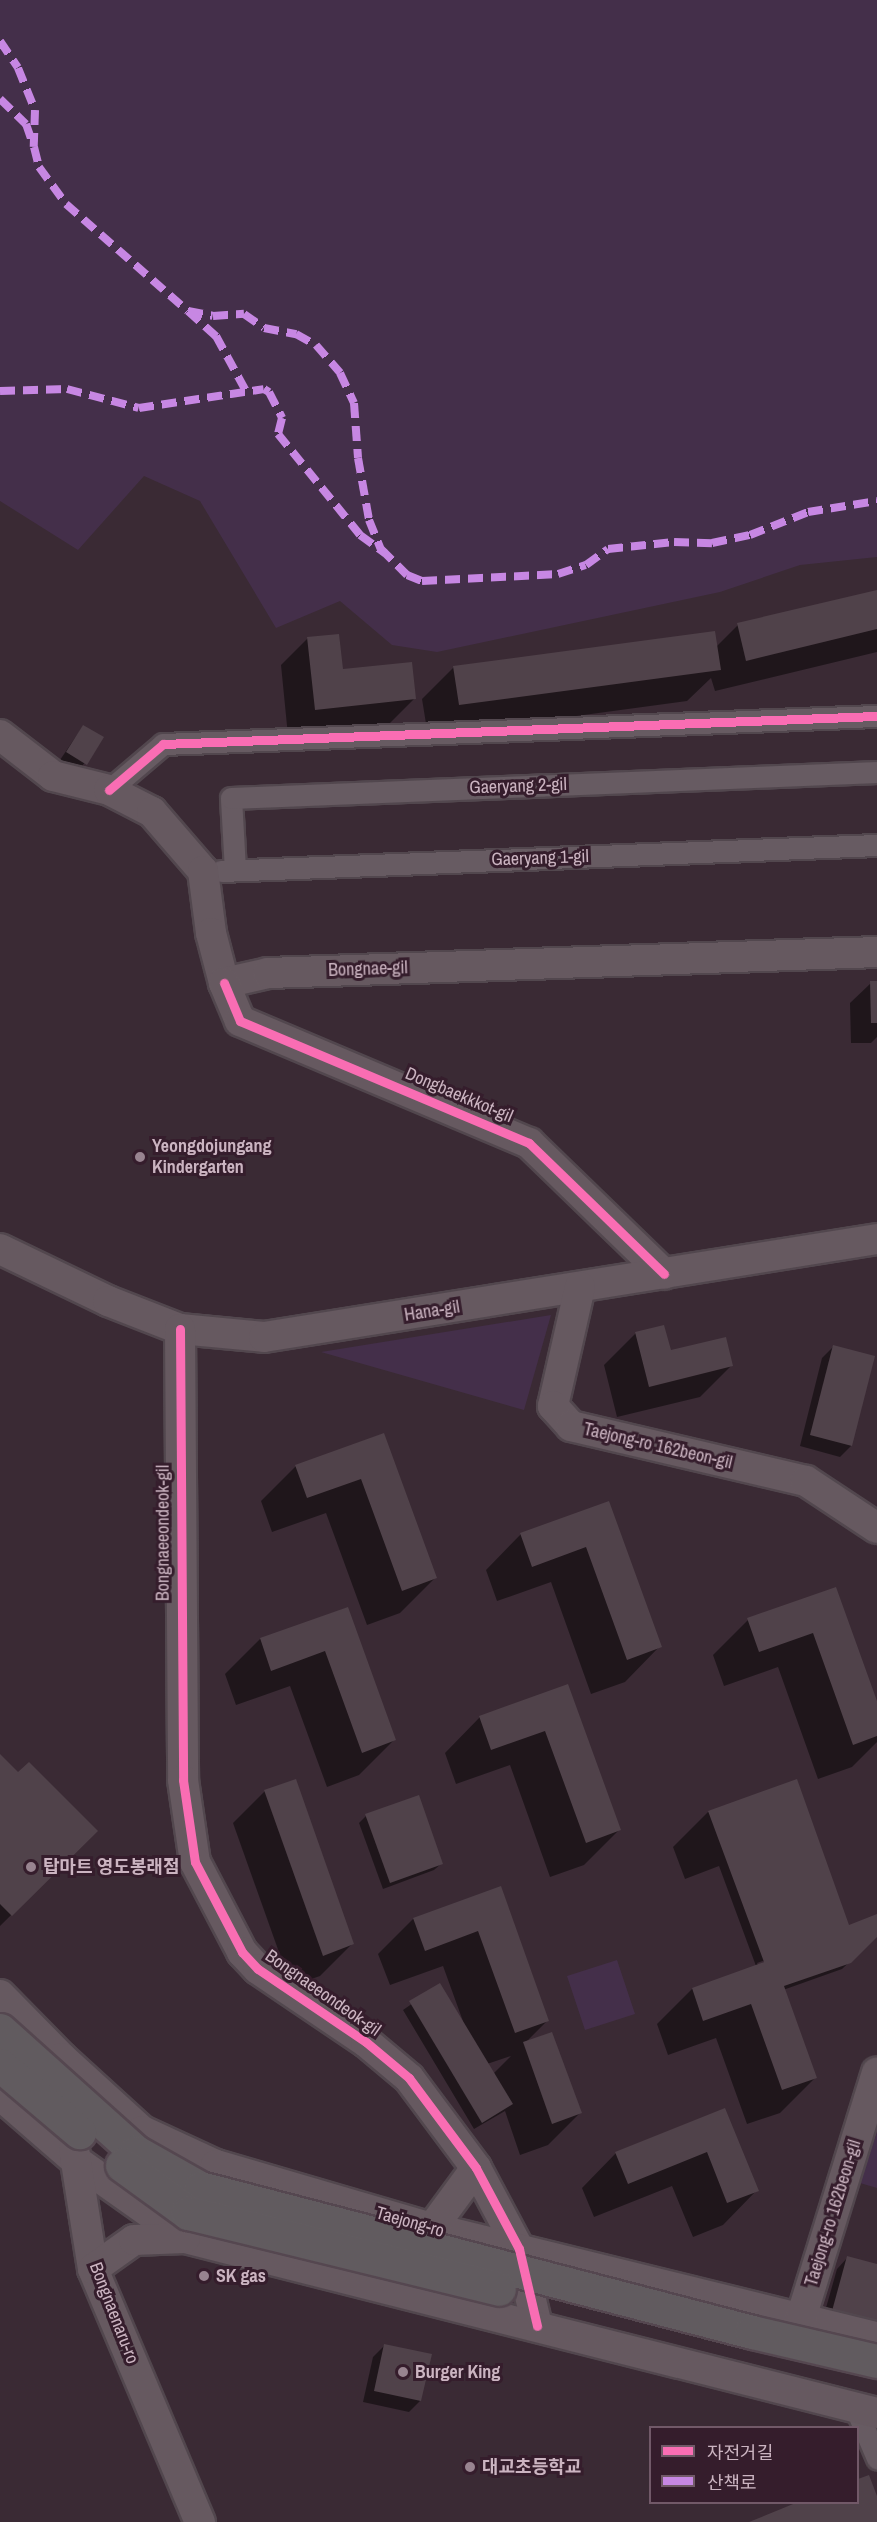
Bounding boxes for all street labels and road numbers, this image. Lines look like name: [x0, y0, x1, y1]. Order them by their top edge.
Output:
street label: Gaeryang 2-gil: [469, 774, 567, 798]
street label: Gaeryang 1-gil: [491, 846, 589, 870]
street label: Bongnae-gil: [328, 957, 408, 981]
street label: Dongbaekkkot-gil: [402, 1063, 516, 1127]
street label: Hana-gil: [403, 1296, 461, 1326]
street label: Taejong-ro 162beon-gil: [581, 1418, 735, 1474]
street label: Bongnaeeondeok-gil: [152, 1465, 174, 1601]
street label: Bongnaeeondeok-gil: [261, 1945, 385, 2041]
street label: Taejong-ro 162beon-gil: [800, 2137, 866, 2289]
street label: Taejong-ro: [373, 2202, 447, 2242]
street label: Bongnaenaru-ro: [85, 2259, 143, 2367]

